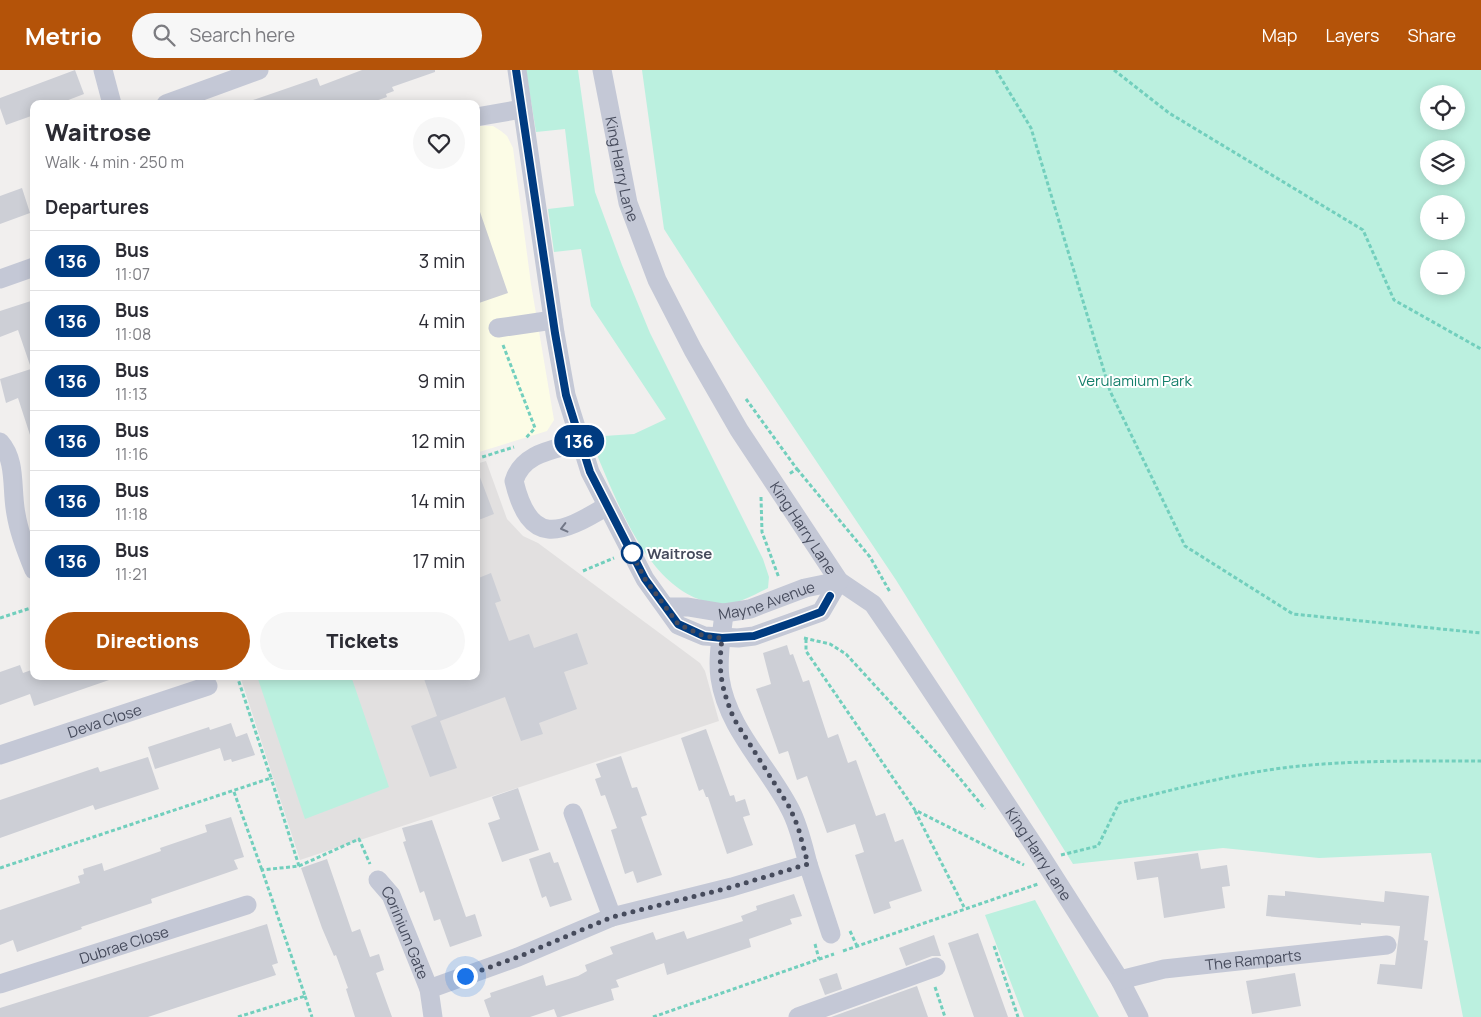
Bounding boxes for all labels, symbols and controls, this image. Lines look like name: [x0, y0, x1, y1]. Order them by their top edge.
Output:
search box: [132, 13, 482, 58]
text: Metrio: [25, 19, 102, 52]
icon: search: [150, 21, 178, 49]
text: Search here: [190, 22, 295, 48]
text: Map: [1262, 23, 1297, 47]
text: Layers: [1325, 23, 1379, 47]
text: Share: [1407, 23, 1456, 47]
map controls: [1420, 85, 1465, 295]
button: locate: [1420, 85, 1465, 130]
text: Waitrose: [45, 115, 151, 148]
street label: King Harry Lane: [601, 115, 645, 225]
button: heart: [413, 117, 465, 169]
button: layers: [1420, 140, 1465, 185]
text: Walk · 4 min · 250 m: [45, 151, 184, 173]
text: Departures: [45, 194, 149, 220]
button: +: [1420, 195, 1465, 240]
text: Bus: [115, 237, 149, 263]
text: 3 min: [419, 248, 465, 274]
text: 136: [58, 249, 87, 273]
button: −: [1420, 250, 1465, 295]
text: 11:07: [115, 263, 150, 285]
text: Bus: [115, 297, 149, 323]
text: 4 min: [418, 308, 465, 334]
text: 136: [58, 309, 87, 333]
text: 11:08: [115, 323, 151, 345]
text: Bus: [115, 357, 149, 383]
text: 9 min: [418, 368, 465, 394]
text: 136: [58, 369, 87, 393]
park label: Verulamium Park: [1078, 370, 1192, 391]
text: 11:13: [115, 383, 147, 405]
text: Bus: [115, 417, 149, 443]
line badge: 136: [550, 425, 608, 457]
text: 12 min: [411, 428, 465, 454]
text: 136: [58, 429, 87, 453]
text: 136: [564, 429, 594, 453]
text: 11:16: [115, 443, 148, 465]
text: Bus: [115, 477, 149, 503]
street label: King Harry Lane: [765, 477, 842, 578]
text: 14 min: [411, 488, 465, 514]
text: 136: [58, 489, 87, 513]
text: 11:18: [115, 503, 148, 525]
one-way arrow: [559, 522, 568, 533]
text: Bus: [115, 537, 149, 563]
marker: Waitrose: [621, 542, 643, 564]
place label: Waitrose: [647, 543, 712, 564]
text: 17 min: [412, 548, 465, 574]
text: 136: [58, 549, 87, 573]
text: 11:21: [115, 563, 148, 585]
street label: Mayne Avenue: [717, 576, 817, 624]
button: Directions: [45, 612, 250, 670]
button: Tickets: [260, 612, 465, 670]
street label: Deva Close: [65, 698, 144, 742]
street label: King Harry Lane: [1001, 803, 1077, 905]
street label: Corinium Gate: [377, 881, 434, 982]
street label: Dubrae Close: [76, 920, 171, 969]
street label: The Ramparts: [1204, 944, 1302, 975]
your location: [453, 964, 478, 989]

